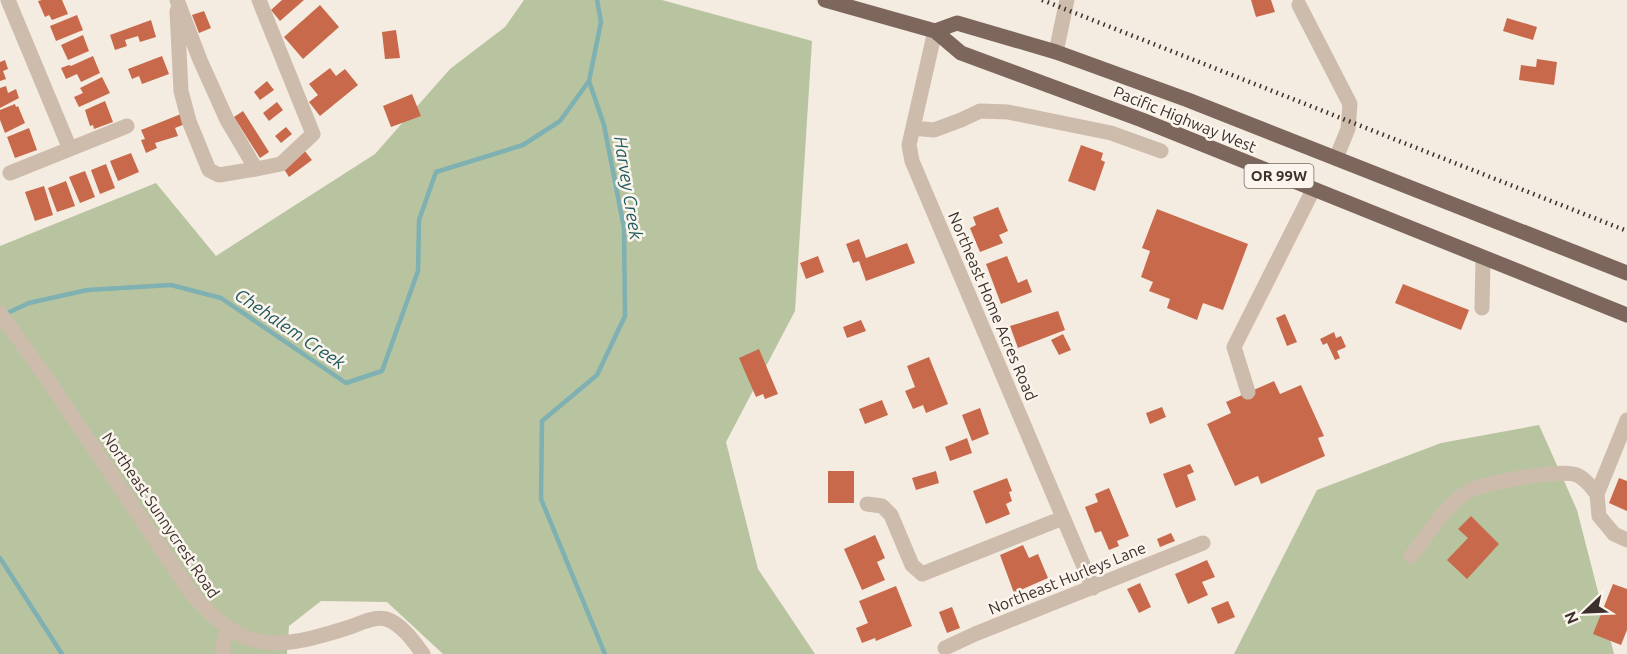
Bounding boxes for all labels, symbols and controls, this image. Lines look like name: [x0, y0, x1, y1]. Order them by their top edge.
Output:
street label: Pacific Highway West: [1111, 82, 1260, 156]
water label: Harvey Creek: [611, 135, 647, 242]
road number: OR 99W: [1244, 164, 1314, 188]
street label: Northeast Home Acres Road: [945, 209, 1041, 403]
water label: Chehalem Creek: [232, 284, 350, 373]
street label: Northeast Sunnycrest Road: [99, 429, 223, 601]
street label: Northeast Hurleys Lane: [986, 538, 1148, 618]
north arrow: [1555, 582, 1615, 642]
text: N: [1561, 609, 1582, 627]

